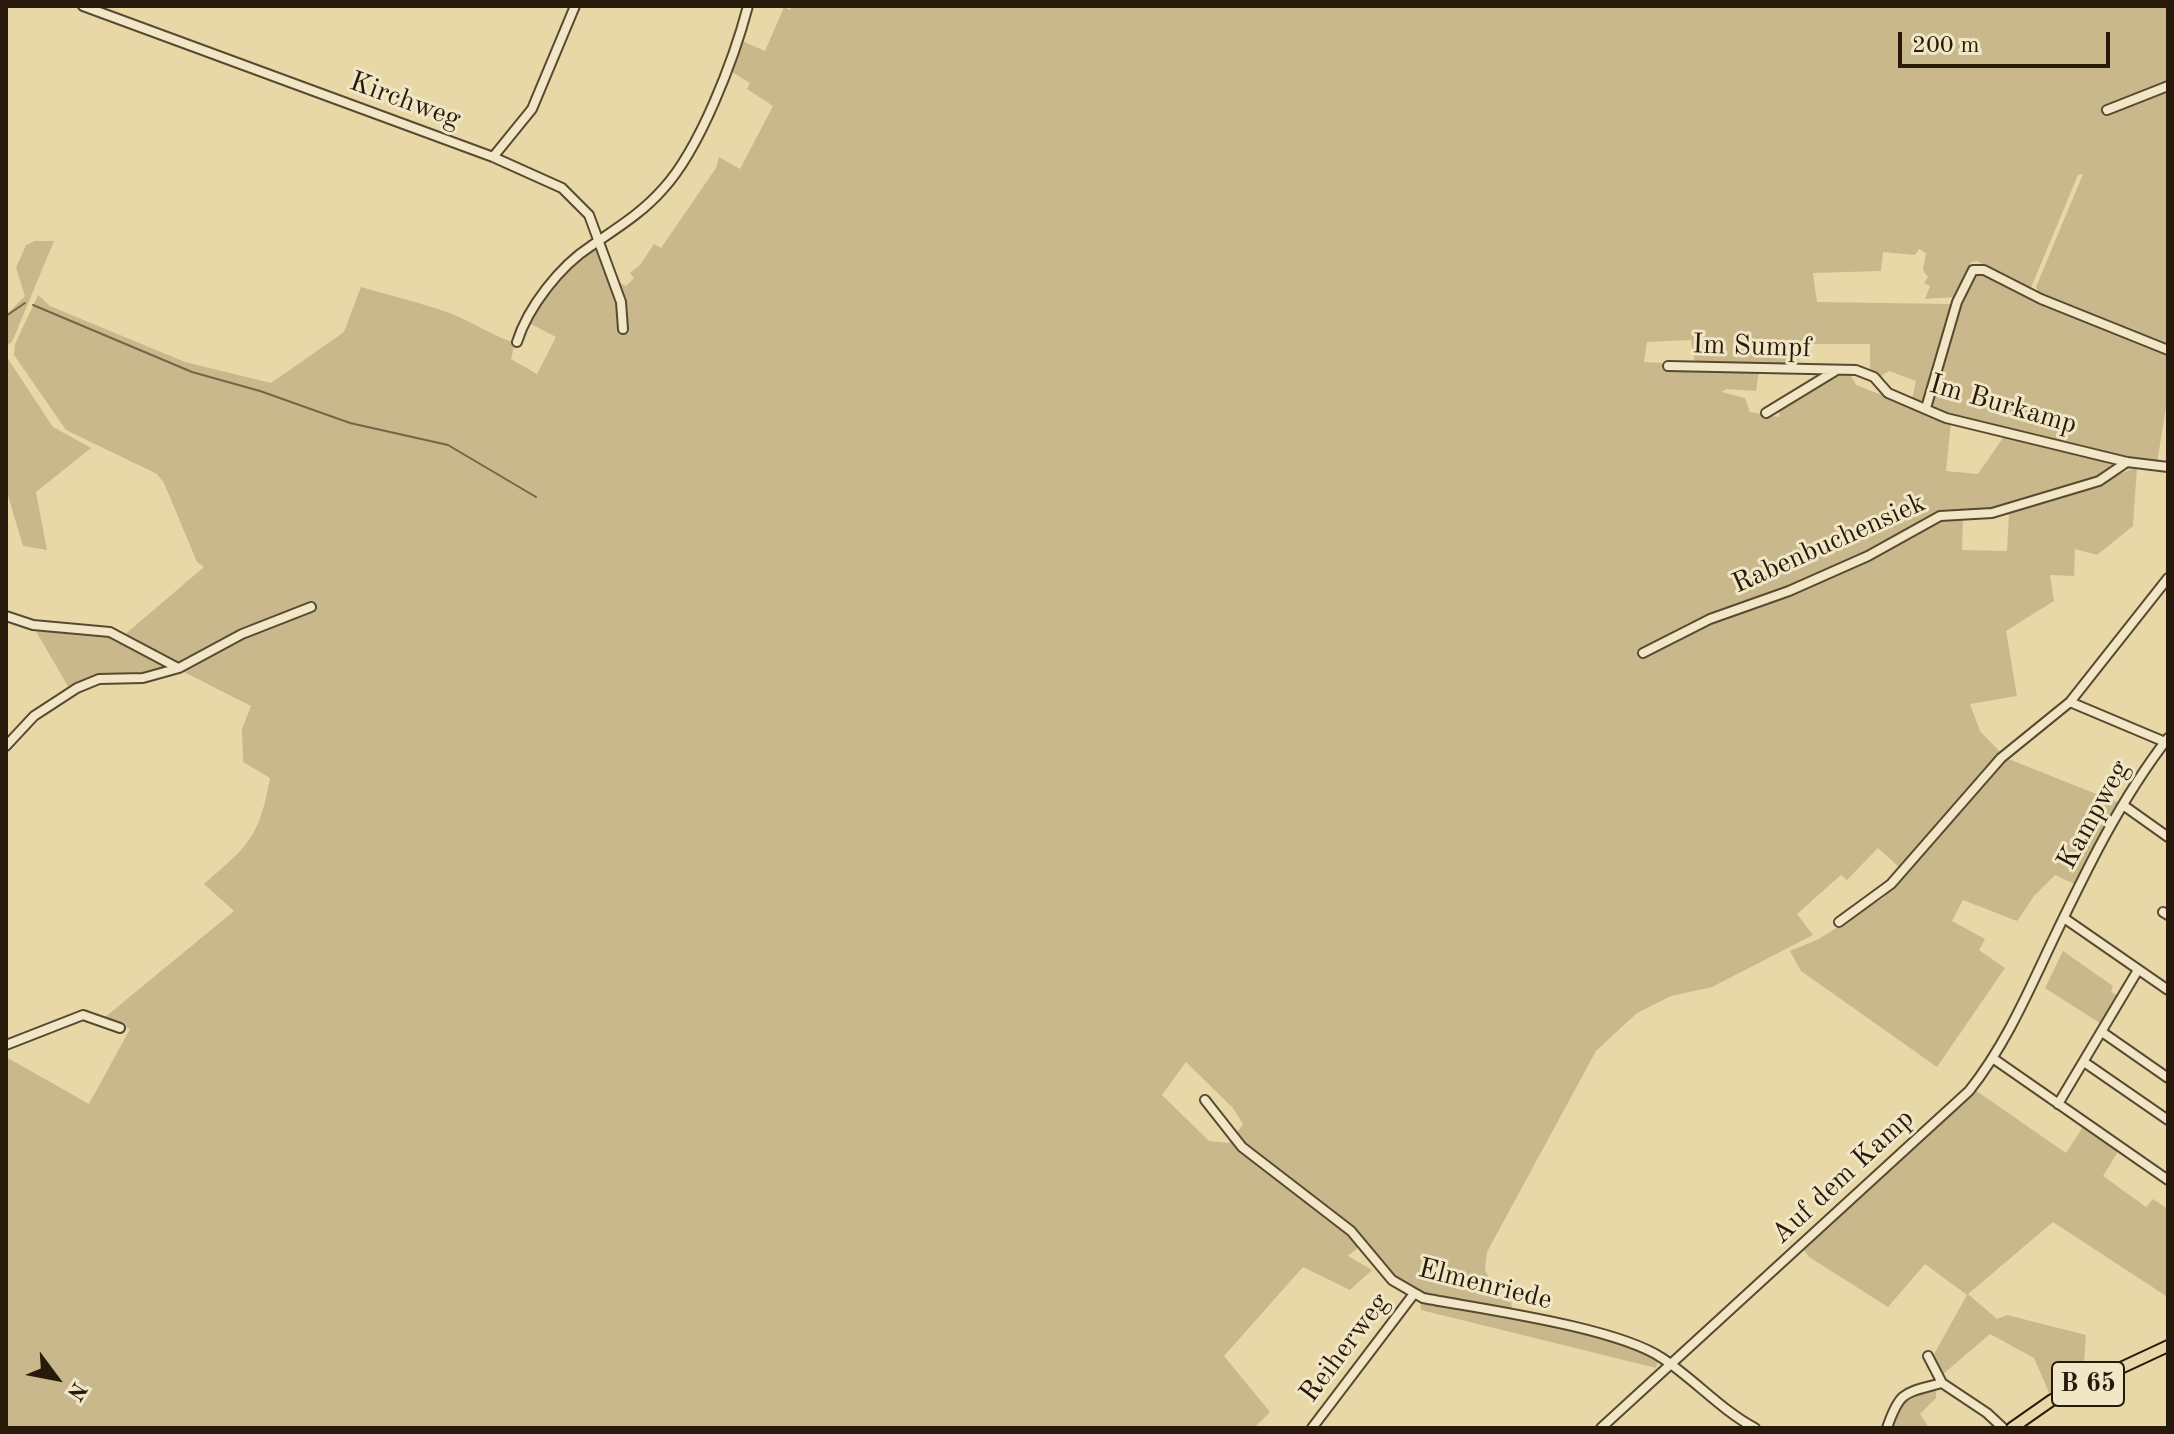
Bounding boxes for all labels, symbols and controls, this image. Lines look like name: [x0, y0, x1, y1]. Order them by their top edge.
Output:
scale bar: [1902, 16, 2114, 66]
text: 200 m: [1912, 34, 1980, 58]
street label: Kirchweg: [345, 65, 465, 137]
street label: Im Sumpf: [1692, 328, 1812, 366]
street label: Im Burkamp: [1925, 368, 2081, 442]
street label: Rabenbuchensiek: [1727, 486, 1931, 602]
street label: Kampweg: [2050, 755, 2138, 875]
street label: Auf dem Kamp: [1765, 1102, 1921, 1252]
street label: Elmenriede: [1415, 1252, 1555, 1318]
street label: Reiherweg: [1293, 1287, 1397, 1409]
north arrow: [16, 1338, 96, 1418]
road number: B 65: [2052, 1362, 2124, 1406]
text: N: [63, 1378, 90, 1404]

